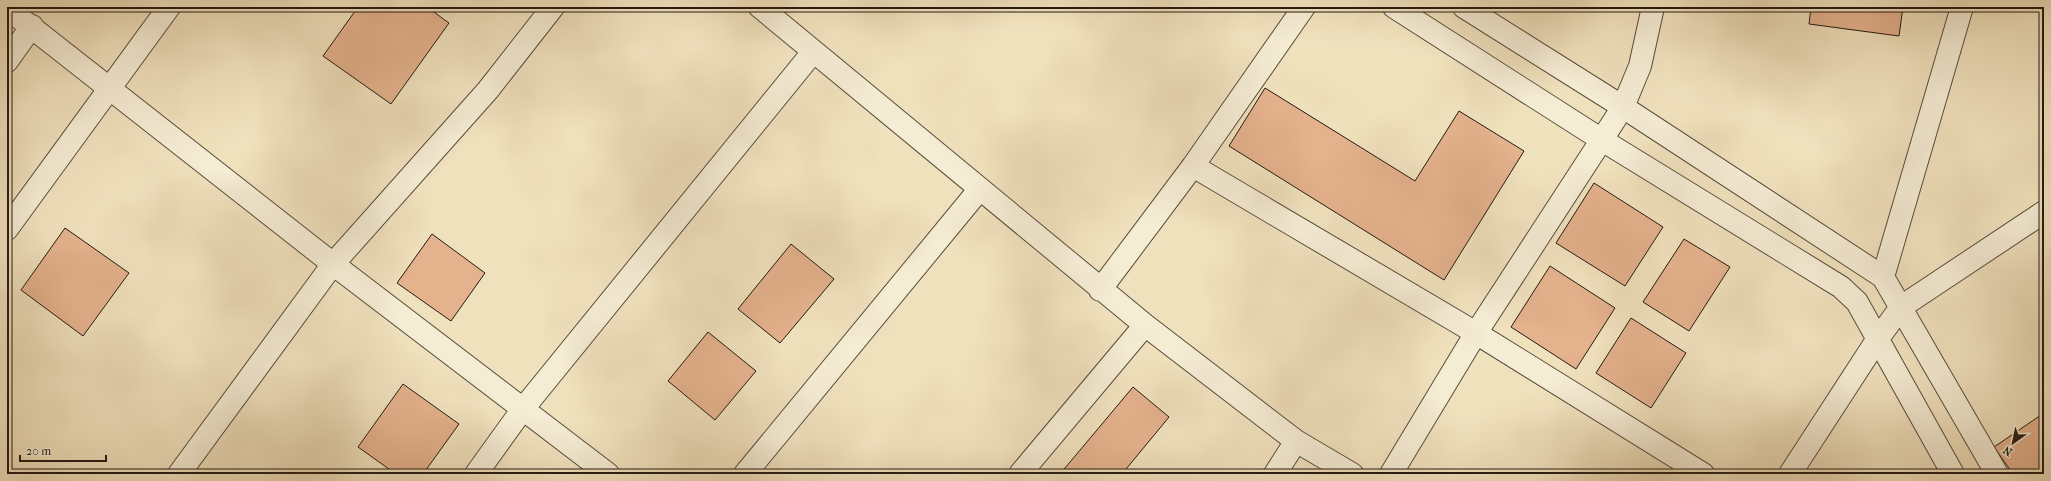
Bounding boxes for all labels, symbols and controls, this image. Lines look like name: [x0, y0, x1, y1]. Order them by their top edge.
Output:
north arrow: [1993, 423, 2033, 463]
scale bar: [20, 437, 106, 463]
text: N: [2000, 443, 2015, 459]
text: 20 m: [26, 444, 51, 458]

